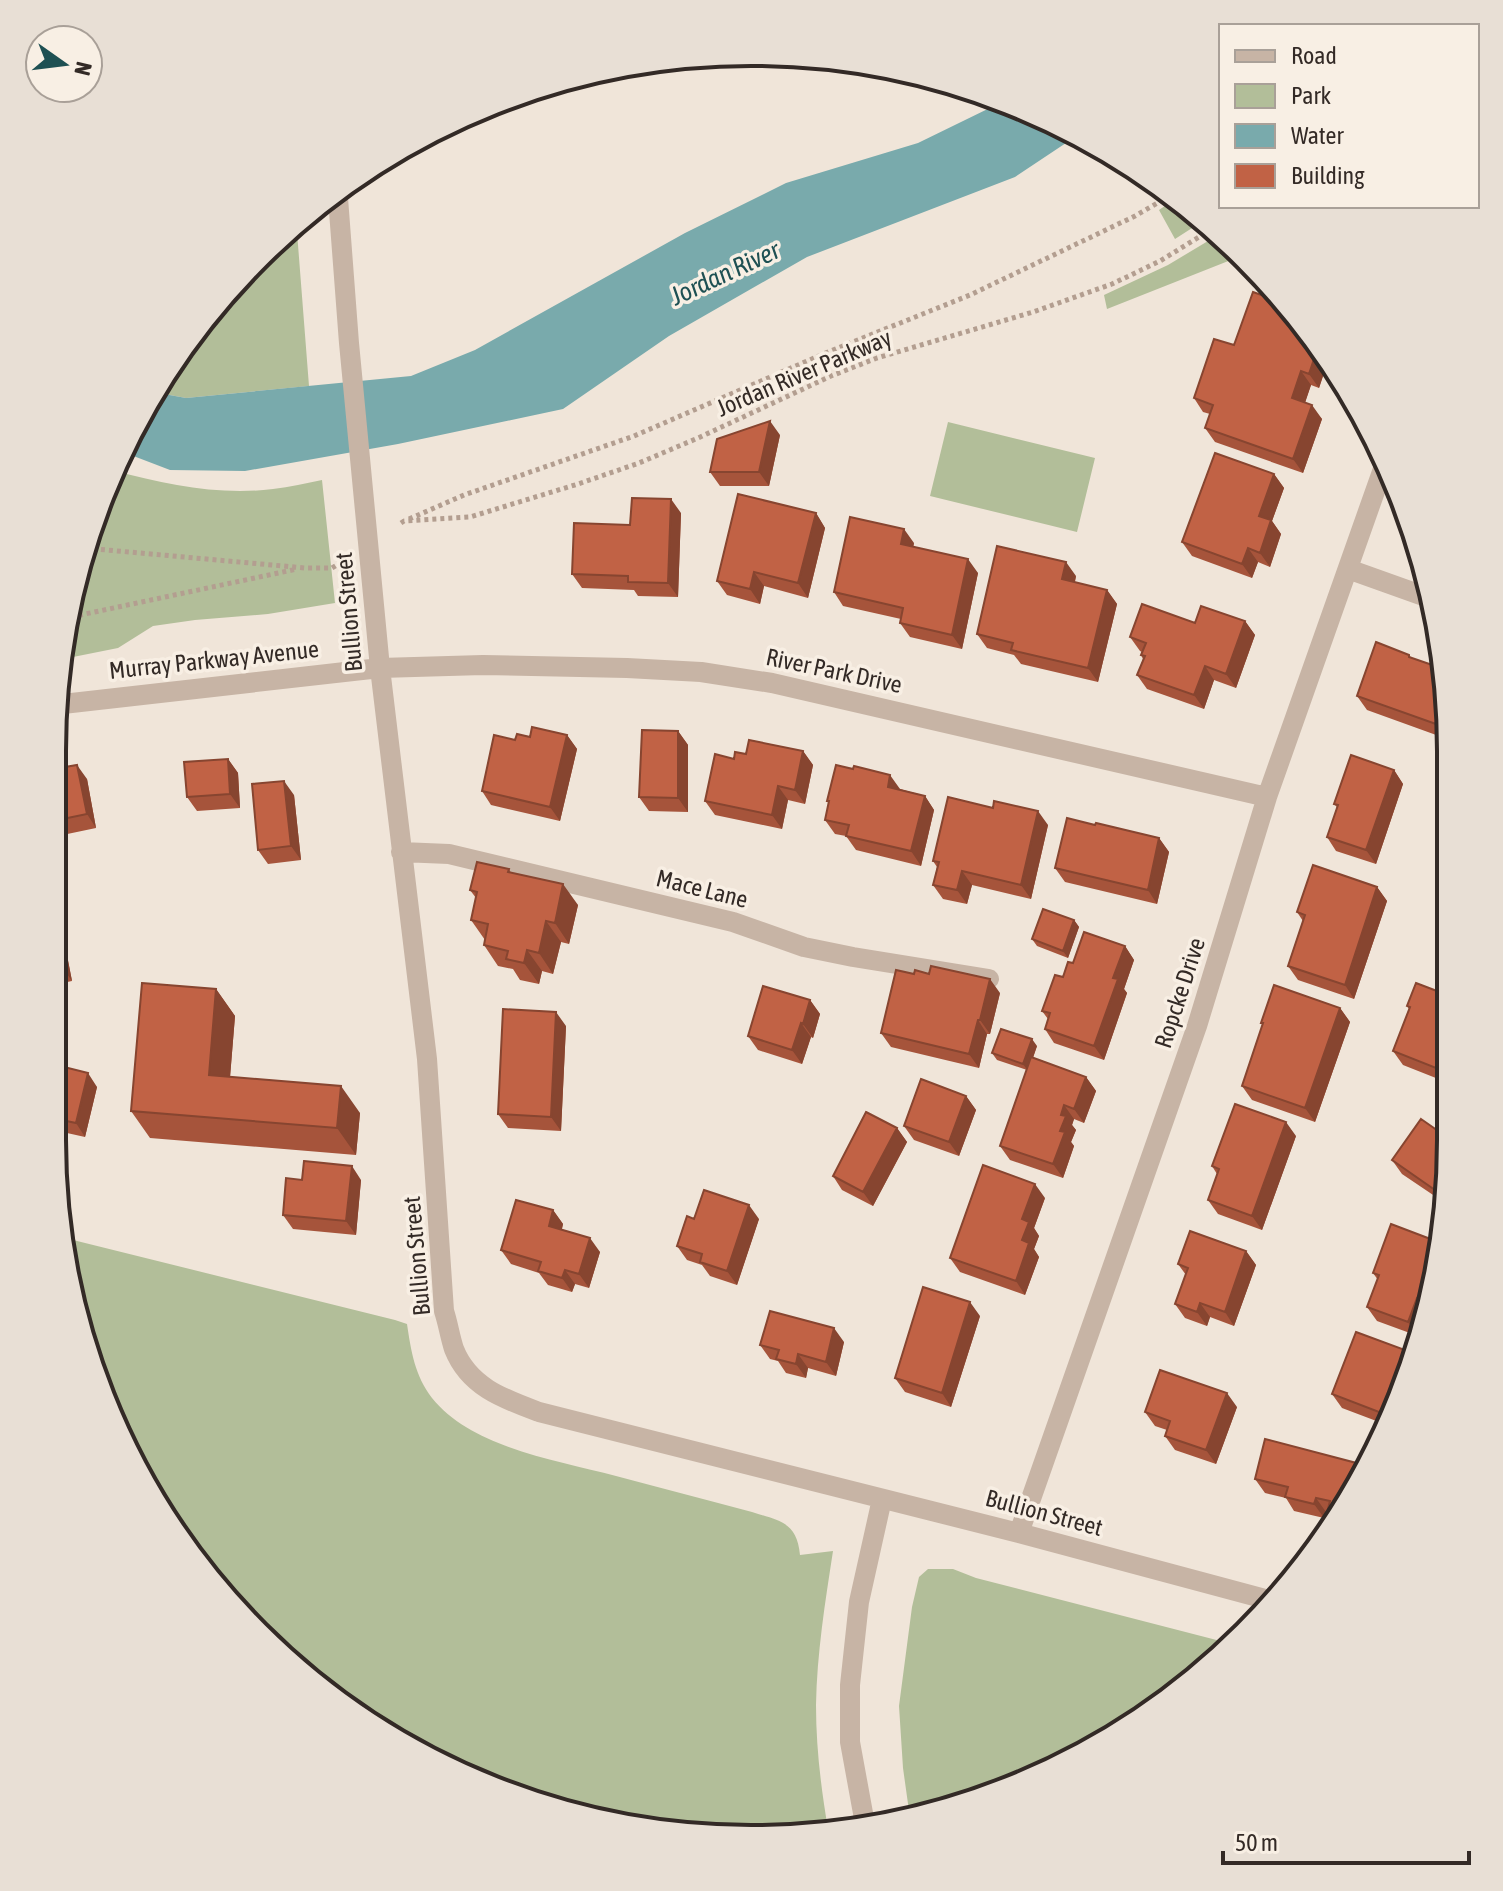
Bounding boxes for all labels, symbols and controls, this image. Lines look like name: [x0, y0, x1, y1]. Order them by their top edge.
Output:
north arrow: [24, 24, 104, 104]
legend: [1219, 24, 1479, 208]
text: Road: [1291, 42, 1337, 69]
text: N: [69, 59, 98, 78]
text: Park: [1291, 82, 1332, 109]
text: Water: [1291, 122, 1344, 149]
text: Building: [1291, 162, 1365, 189]
water label: Jordan River: [665, 234, 786, 312]
street label: Jordan River Parkway: [712, 324, 895, 422]
street label: Bullion Street: [330, 551, 367, 673]
street label: Murray Parkway Avenue: [108, 635, 320, 684]
street label: River Park Drive: [764, 643, 905, 698]
street label: Mace Lane: [654, 864, 751, 913]
street label: Ropcke Drive: [1149, 934, 1210, 1051]
street label: Bullion Street: [398, 1195, 435, 1317]
street label: Bullion Street: [983, 1484, 1106, 1541]
scale bar: [1223, 1815, 1469, 1865]
text: 50 m: [1235, 1829, 1278, 1856]

